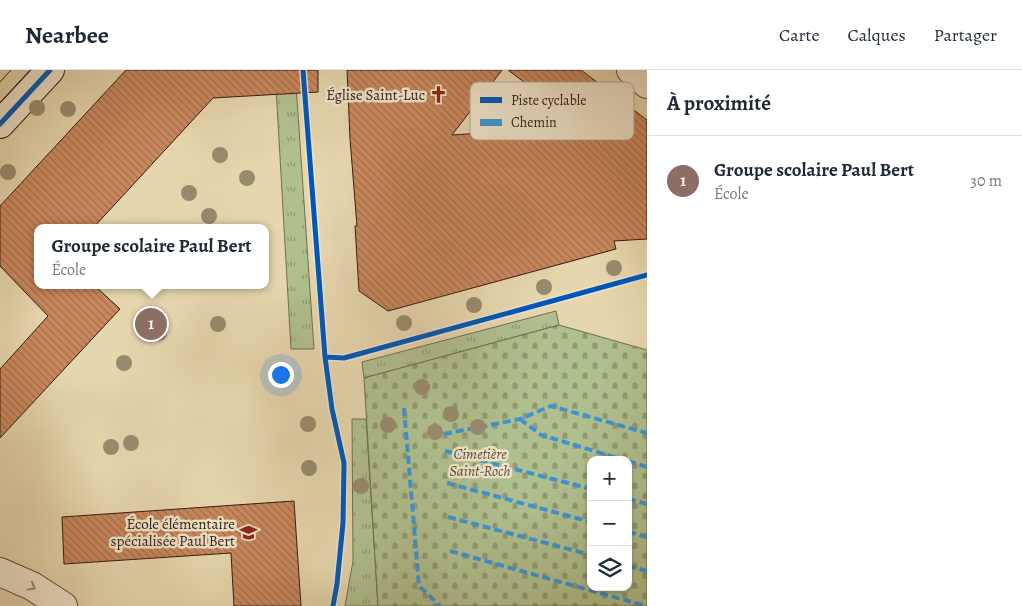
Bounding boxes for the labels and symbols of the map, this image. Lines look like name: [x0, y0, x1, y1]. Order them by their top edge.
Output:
legend: [470, 82, 634, 140]
place label: Église Saint-Luc: [326, 85, 425, 105]
church icon: Église Saint-Luc: [429, 85, 449, 105]
text: Piste cyclable: [511, 91, 586, 110]
text: Chemin: [511, 113, 557, 132]
pin: 1: [135, 305, 167, 343]
your location: [268, 362, 294, 388]
park label: Cimetière Saint-Roch: [449, 444, 511, 481]
place label: École élémentaire spécialisée Paul Bert: [110, 514, 235, 551]
school or university icon: École élémentaire spécialisée Paul Bert: [239, 523, 259, 543]
one-way arrow: [27, 581, 36, 591]

